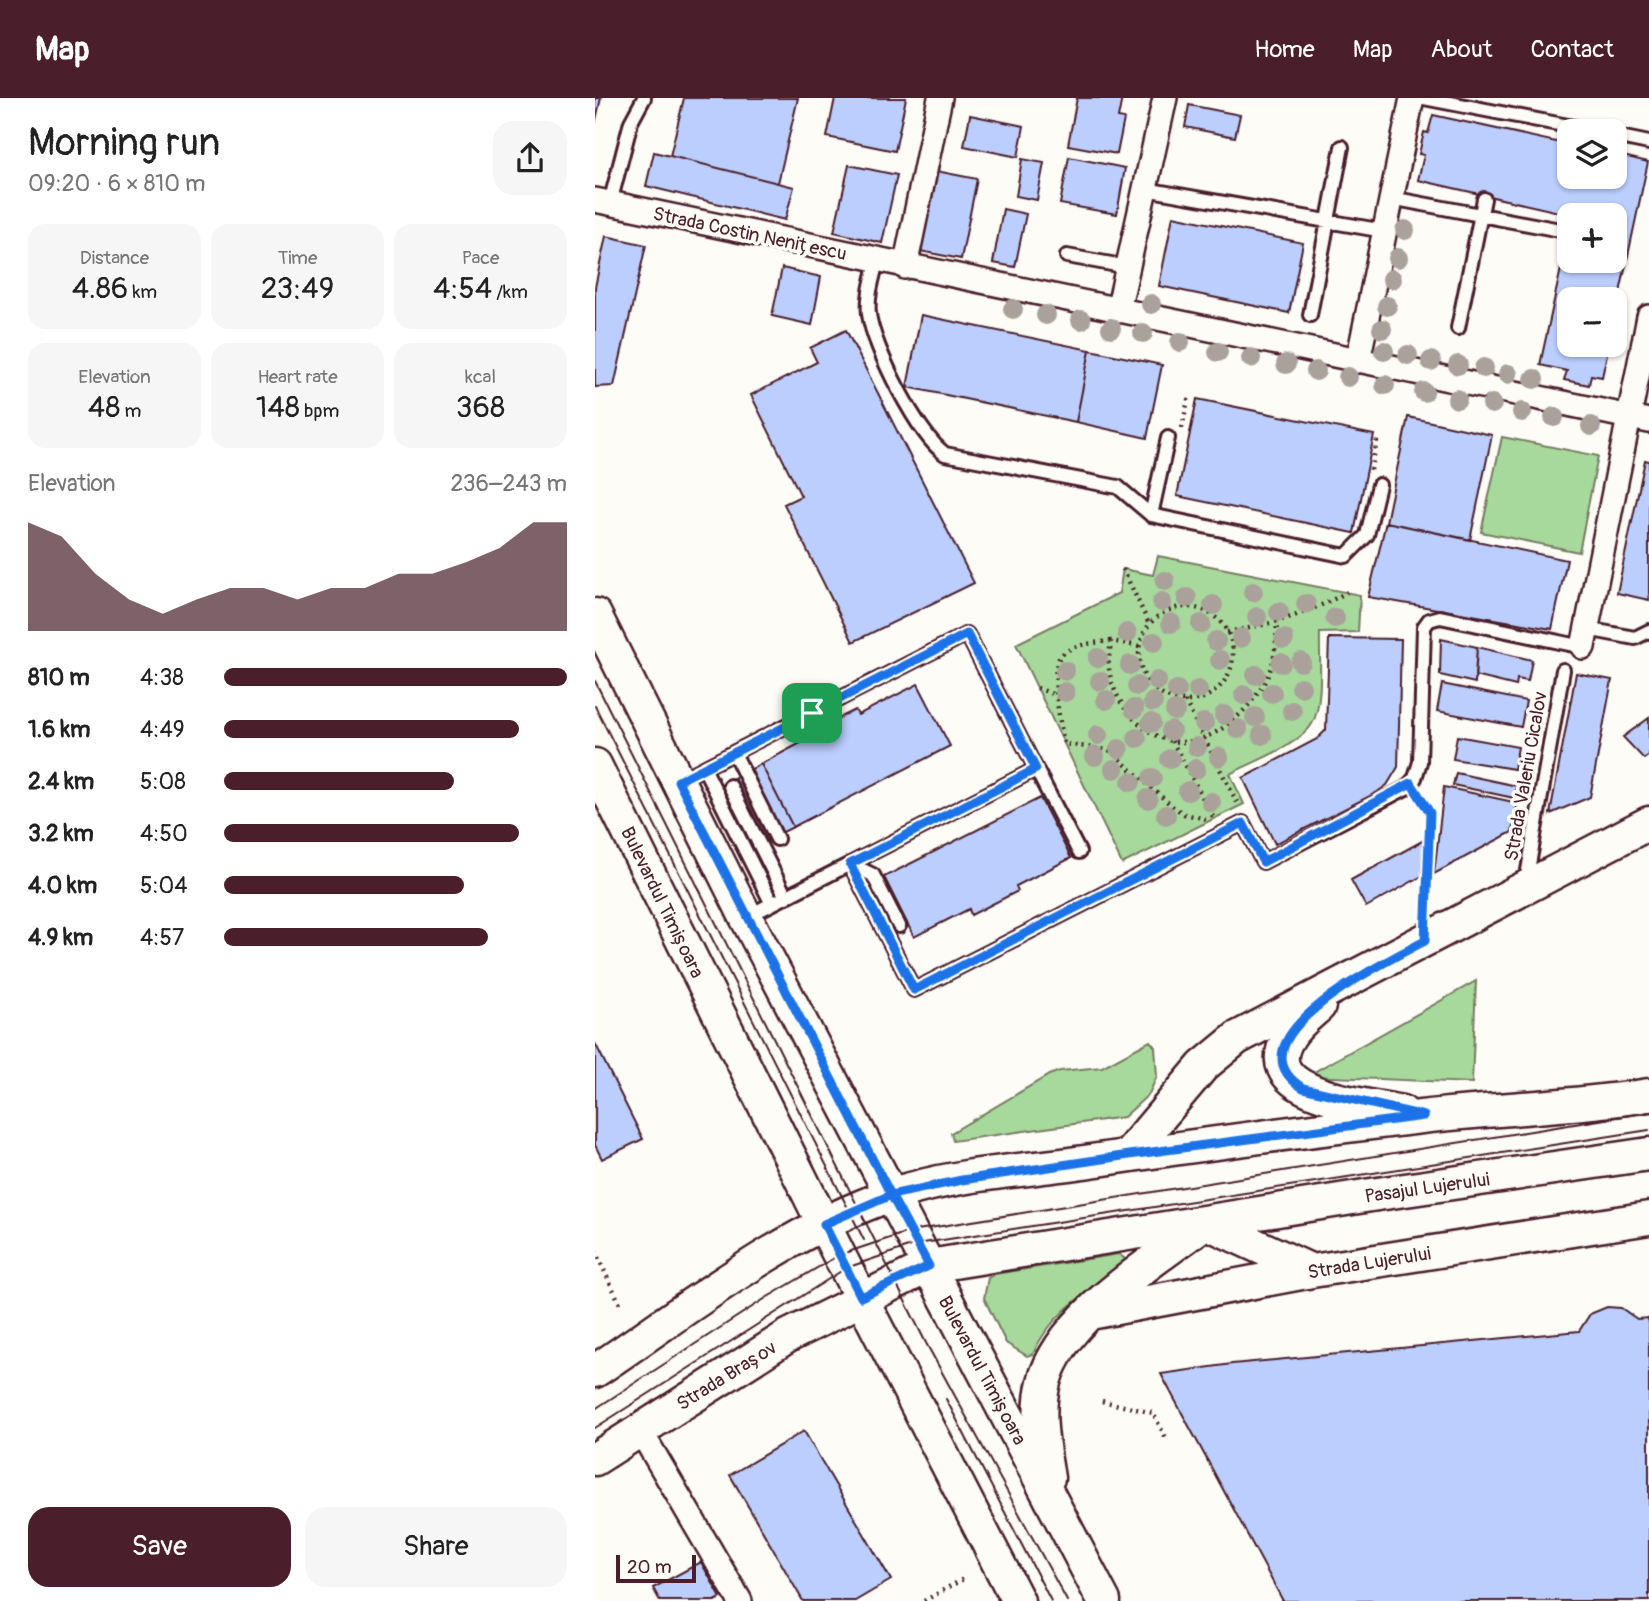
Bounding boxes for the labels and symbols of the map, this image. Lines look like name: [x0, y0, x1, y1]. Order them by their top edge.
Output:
street label: Strada Costin Nenițescu: [651, 202, 849, 266]
pin: [782, 683, 842, 743]
street label: Strada Valeriu Cicalov: [1499, 690, 1553, 863]
street label: Bulevardul Timișoara: [615, 823, 709, 982]
street label: Pasajul Lujerului: [1363, 1167, 1491, 1209]
street label: Strada Lujerului: [1306, 1241, 1432, 1285]
street label: Bulevardul Timișoara: [933, 1292, 1032, 1449]
street label: Strada Brașov: [672, 1336, 781, 1416]
scale bar: [616, 1552, 697, 1584]

